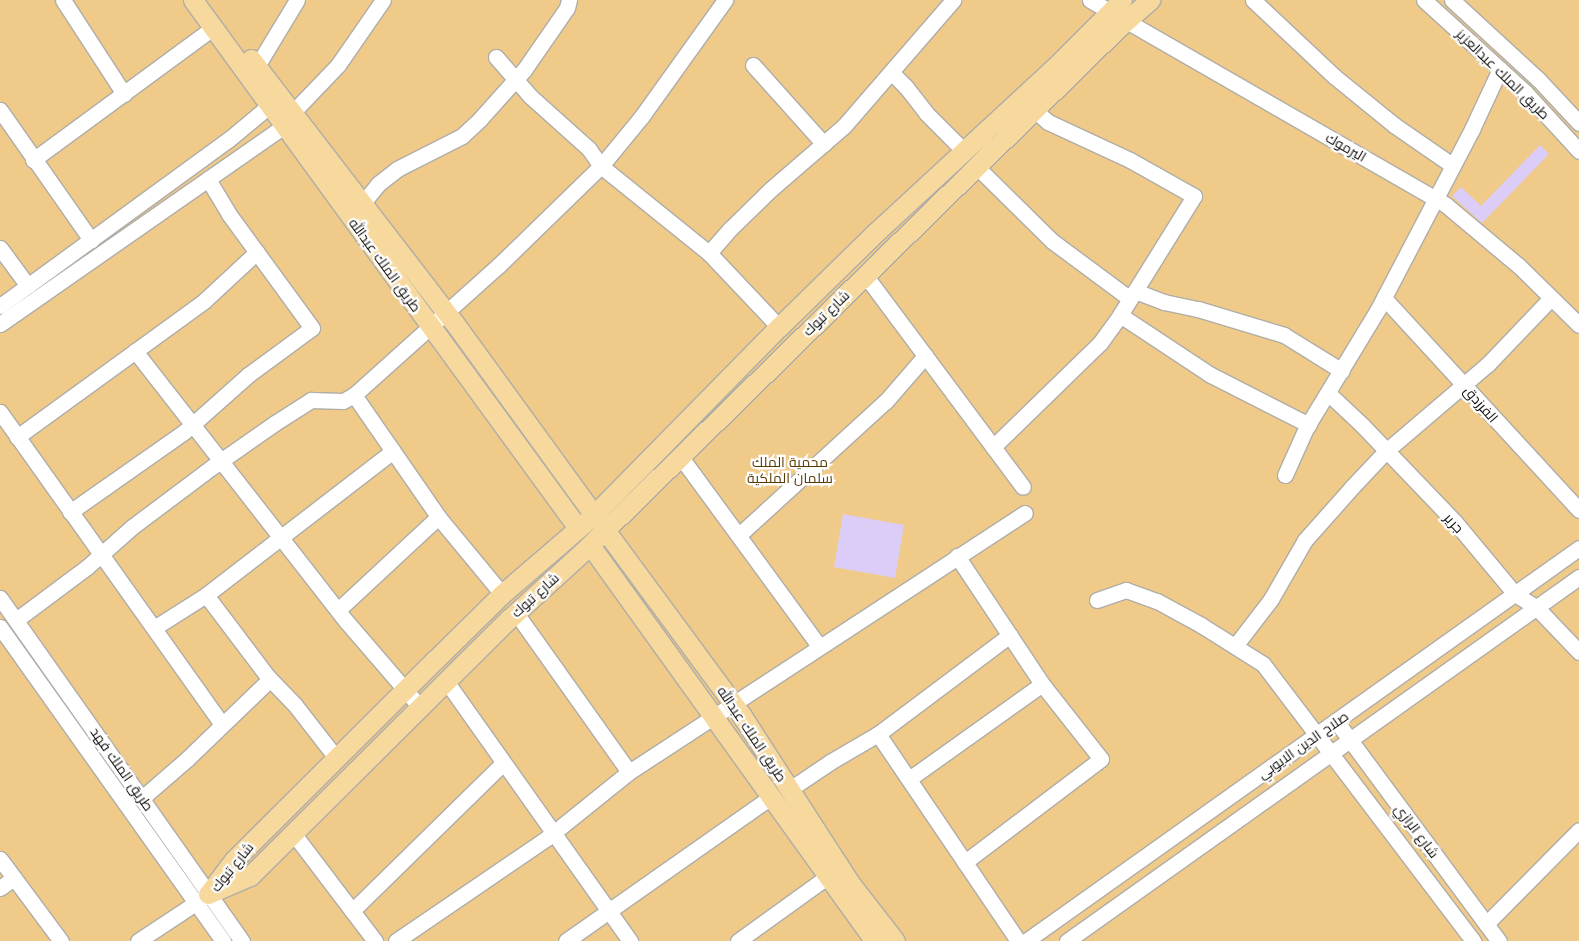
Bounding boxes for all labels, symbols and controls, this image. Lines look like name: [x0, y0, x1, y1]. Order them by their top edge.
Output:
street label: طريق الملك عبدالعزيز: [1453, 25, 1553, 123]
street label: اليرموك: [1323, 129, 1369, 165]
street label: طريق الملك عبدالله: [345, 215, 425, 315]
street label: شارع تبوك: [799, 287, 853, 339]
street label: الفرزدق: [1460, 382, 1502, 426]
park label: محمية الملك سلمان الملكية: [747, 454, 833, 487]
street label: جرير: [1441, 510, 1467, 536]
street label: شارع تبوك: [508, 569, 562, 621]
street label: طريق الملك عبدالله: [714, 683, 790, 785]
street label: صلاح الدين الايوبي: [1254, 708, 1352, 782]
street label: طريق الملك فهد: [87, 724, 157, 814]
street label: شارع الرازي: [1391, 801, 1443, 861]
street label: شارع تبوك: [207, 839, 257, 895]

